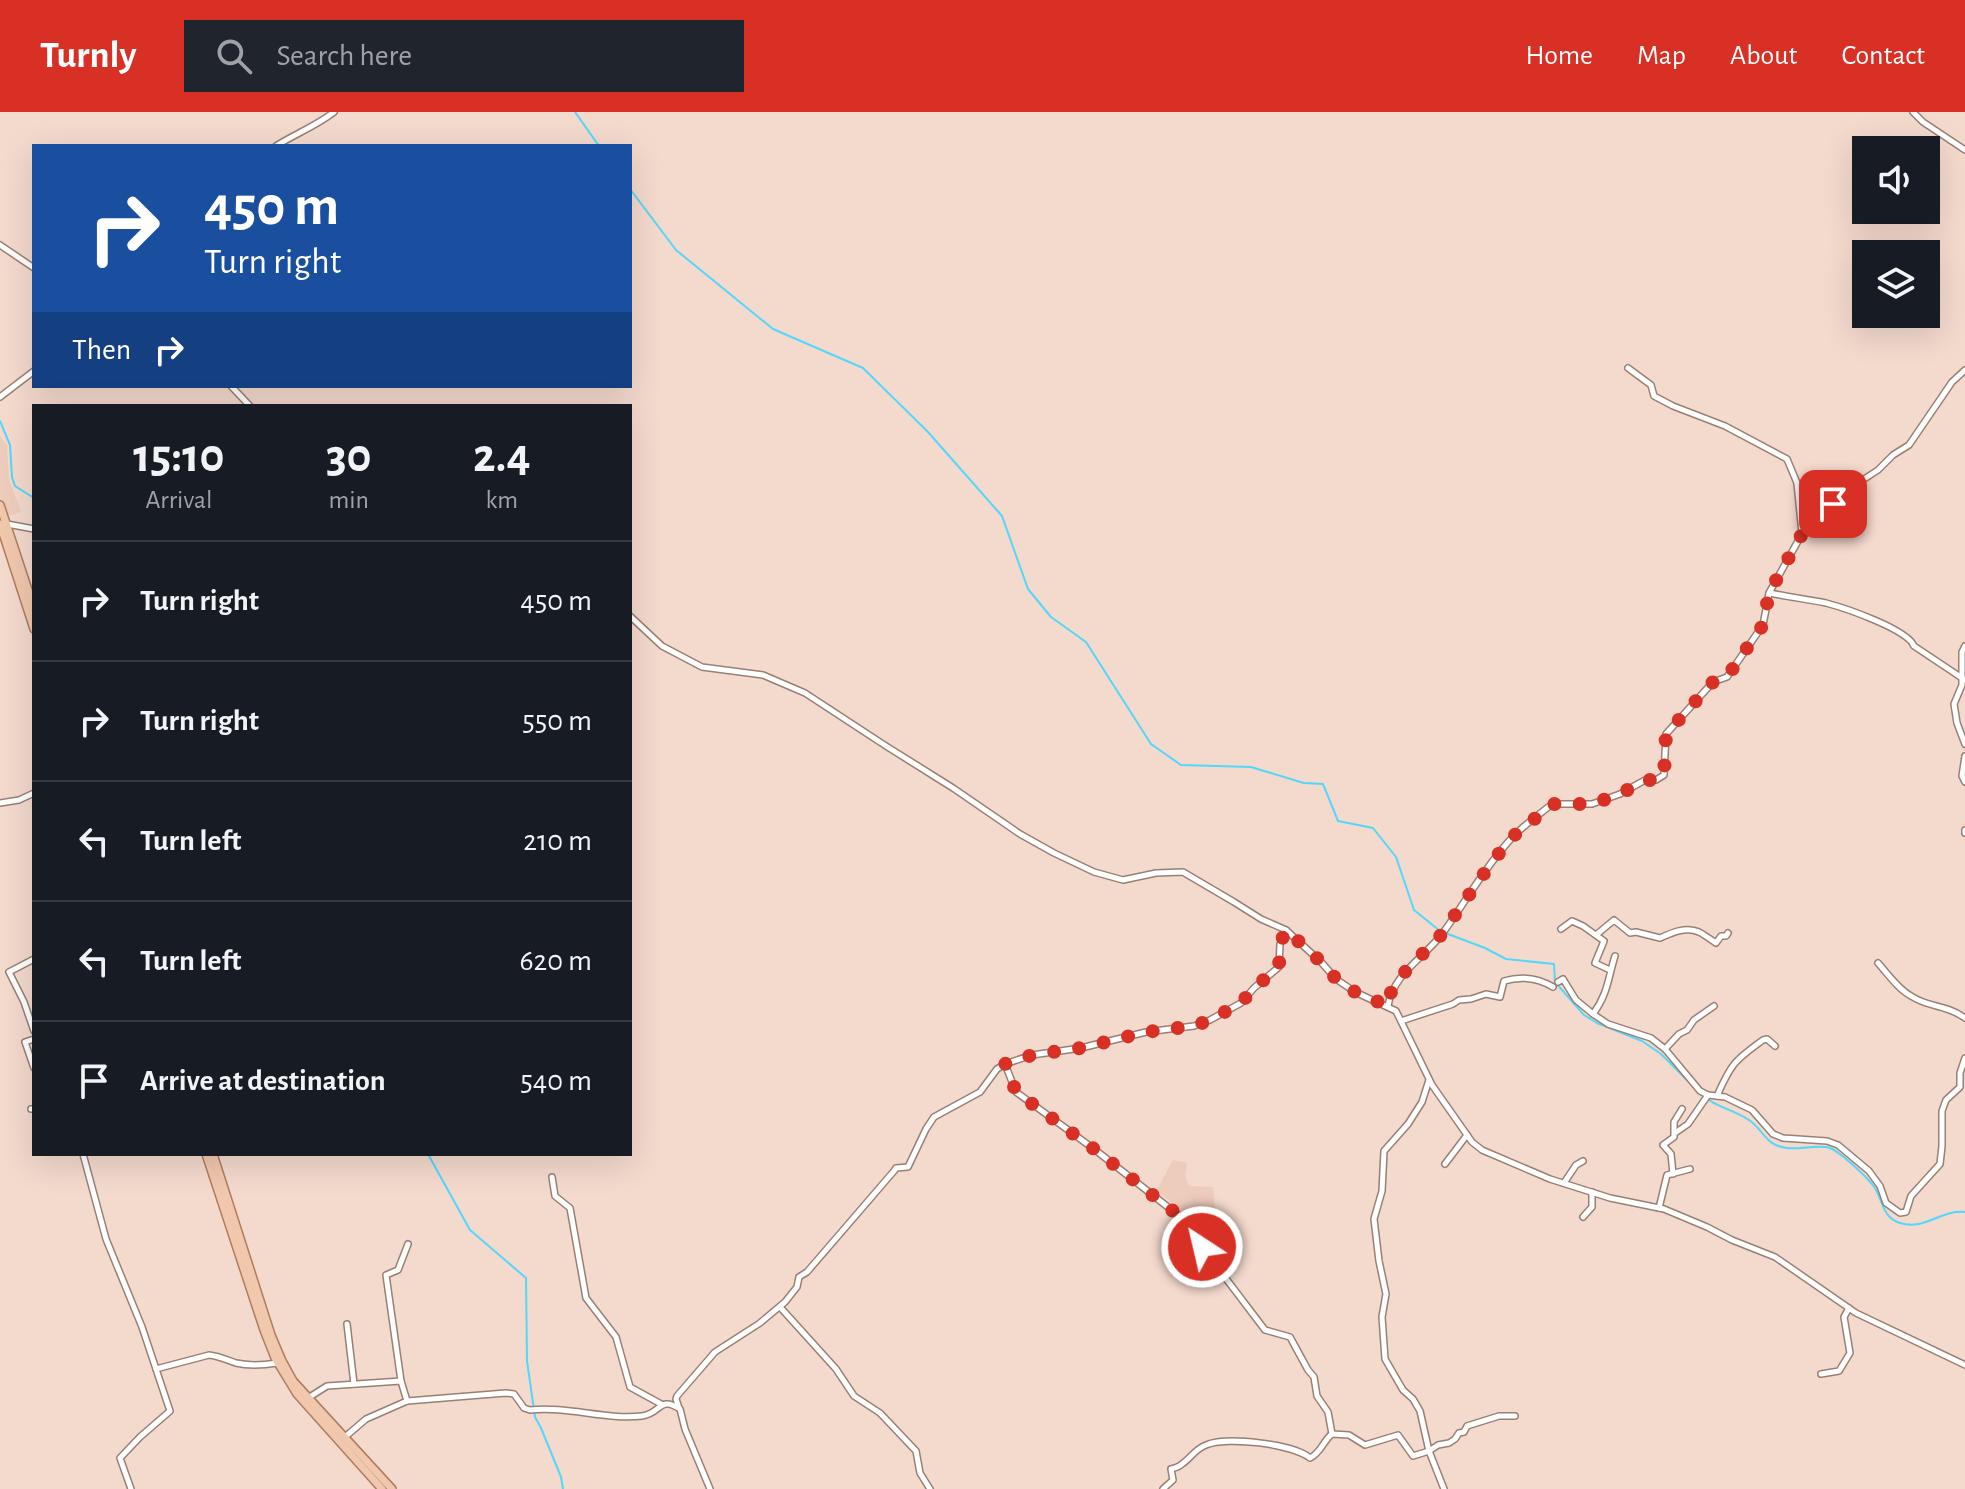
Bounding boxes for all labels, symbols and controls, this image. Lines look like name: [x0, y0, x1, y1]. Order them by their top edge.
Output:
search box: [184, 20, 744, 92]
icon: search: [212, 34, 256, 78]
text: Turnly: [40, 37, 136, 75]
text: Search here: [276, 41, 412, 71]
text: Home: [1526, 42, 1593, 70]
text: Map: [1637, 42, 1686, 70]
text: About: [1730, 42, 1798, 70]
text: Contact: [1842, 42, 1925, 70]
map controls: [1852, 136, 1940, 328]
button: sound: [1852, 136, 1940, 224]
icon: right: [72, 176, 176, 280]
text: 450 m: [204, 179, 339, 235]
button: layers: [1852, 240, 1940, 328]
text: Turn right: [204, 244, 341, 280]
icon: right: [147, 328, 191, 372]
text: Then: [72, 335, 131, 365]
text: 15:10: [133, 433, 225, 481]
text: 30: [326, 433, 372, 481]
text: 2.4: [473, 433, 531, 481]
pin: [1799, 470, 1867, 538]
icon: arrive: [1811, 482, 1855, 526]
text: Arrival: [146, 487, 212, 513]
text: min: [329, 487, 369, 513]
text: km: [485, 487, 518, 513]
icon: right: [72, 579, 116, 623]
text: Turn right: [140, 586, 259, 616]
text: 450 m: [520, 586, 592, 616]
icon: right: [72, 699, 116, 743]
text: Turn right: [140, 706, 259, 736]
text: 550 m: [522, 706, 592, 736]
icon: left: [72, 819, 116, 863]
text: Turn left: [140, 826, 241, 856]
text: 210 m: [523, 826, 592, 856]
icon: left: [72, 939, 116, 983]
text: Turn left: [140, 946, 241, 976]
text: 620 m: [519, 946, 592, 976]
icon: arrive: [72, 1059, 116, 1103]
text: Arrive at destination: [140, 1066, 386, 1096]
text: 540 m: [520, 1066, 592, 1096]
position arrow: [1160, 1205, 1244, 1289]

